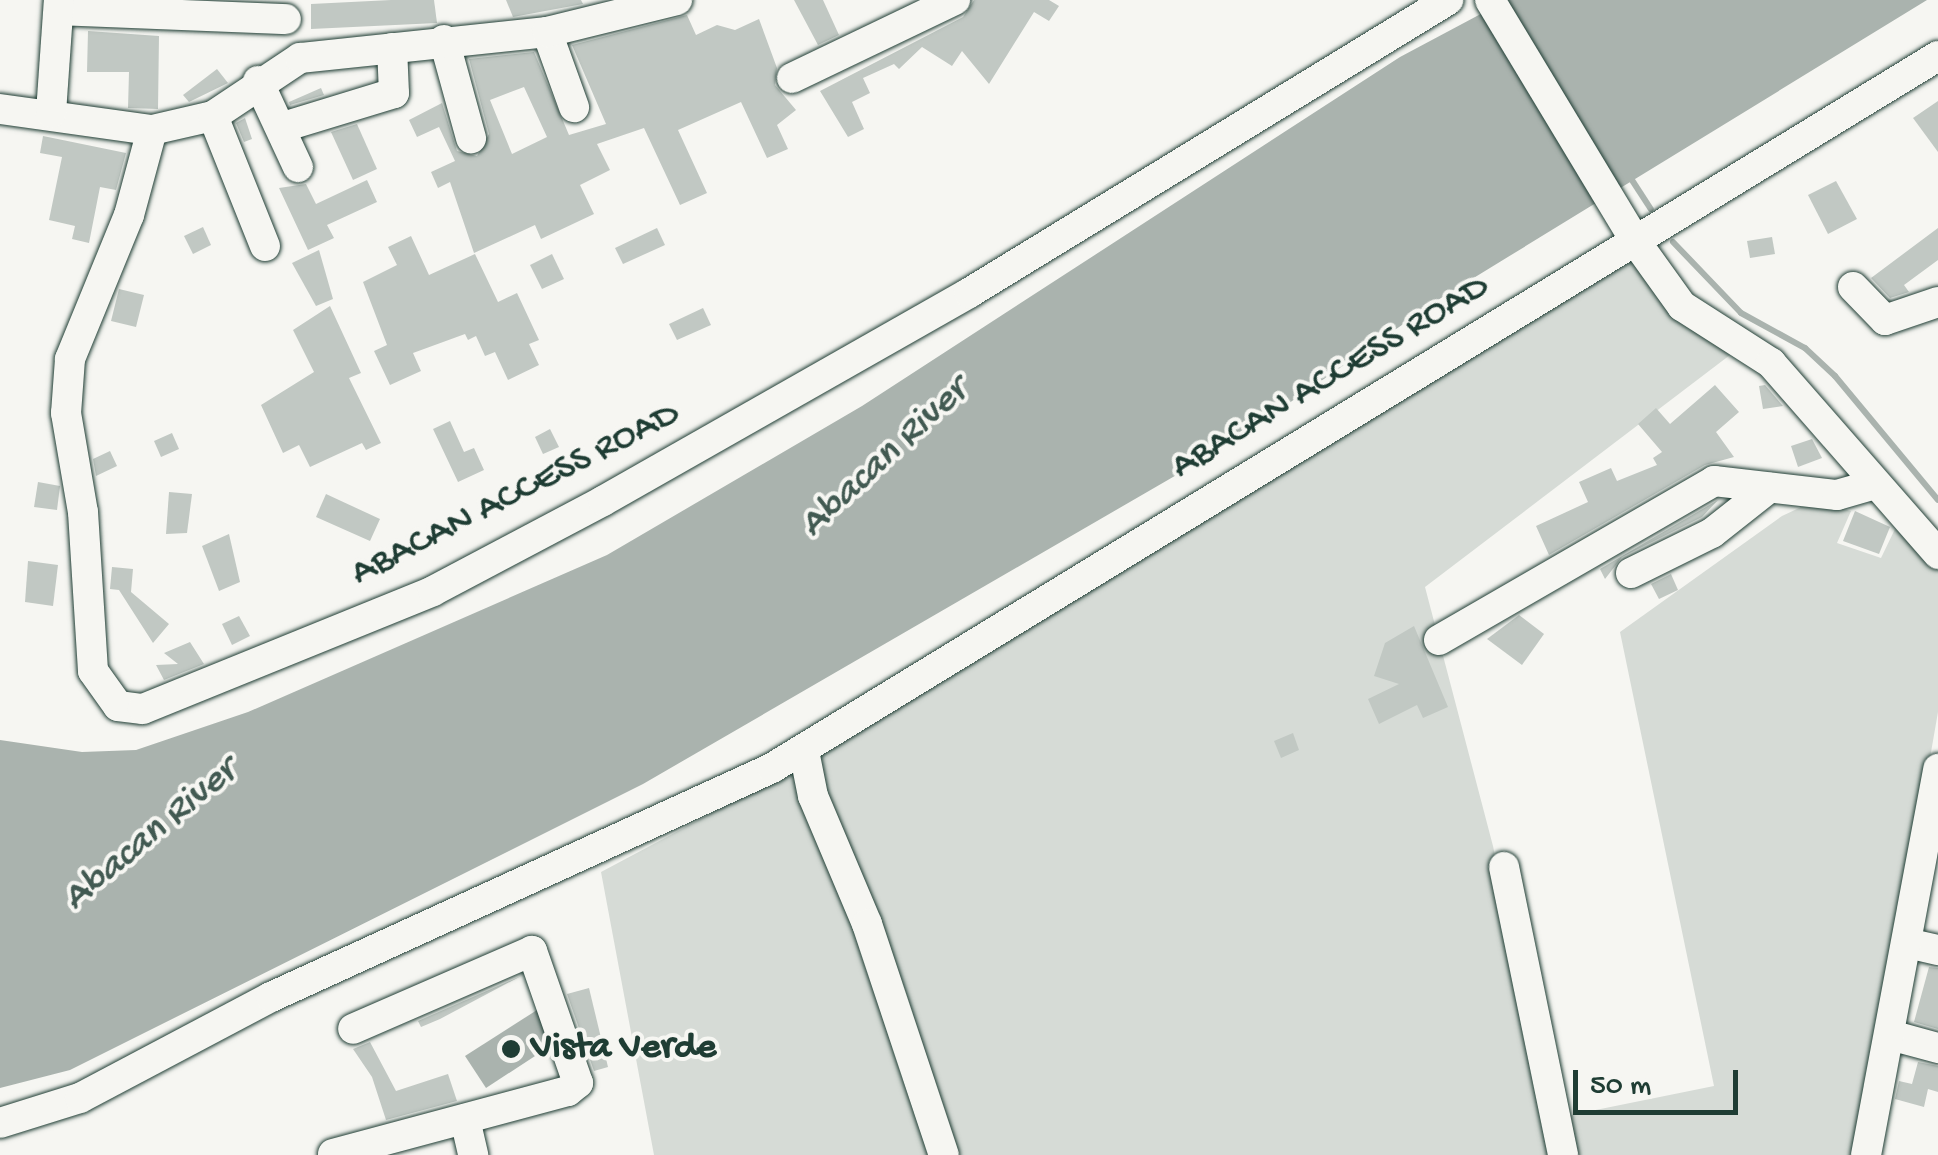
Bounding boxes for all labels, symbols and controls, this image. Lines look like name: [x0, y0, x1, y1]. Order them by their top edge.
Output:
street label: ABACAN ACCESS ROAD: [1164, 265, 1498, 491]
water label: Abacan River: [791, 369, 979, 549]
street label: ABACAN ACCESS ROAD: [344, 392, 688, 598]
water label: Abacan River: [54, 749, 248, 923]
place label: Vista Verde: [531, 1026, 716, 1072]
marker: Vista Verde: [500, 1038, 522, 1060]
scale bar: [1578, 1050, 1743, 1112]
text: 50 m: [1590, 1070, 1651, 1105]

